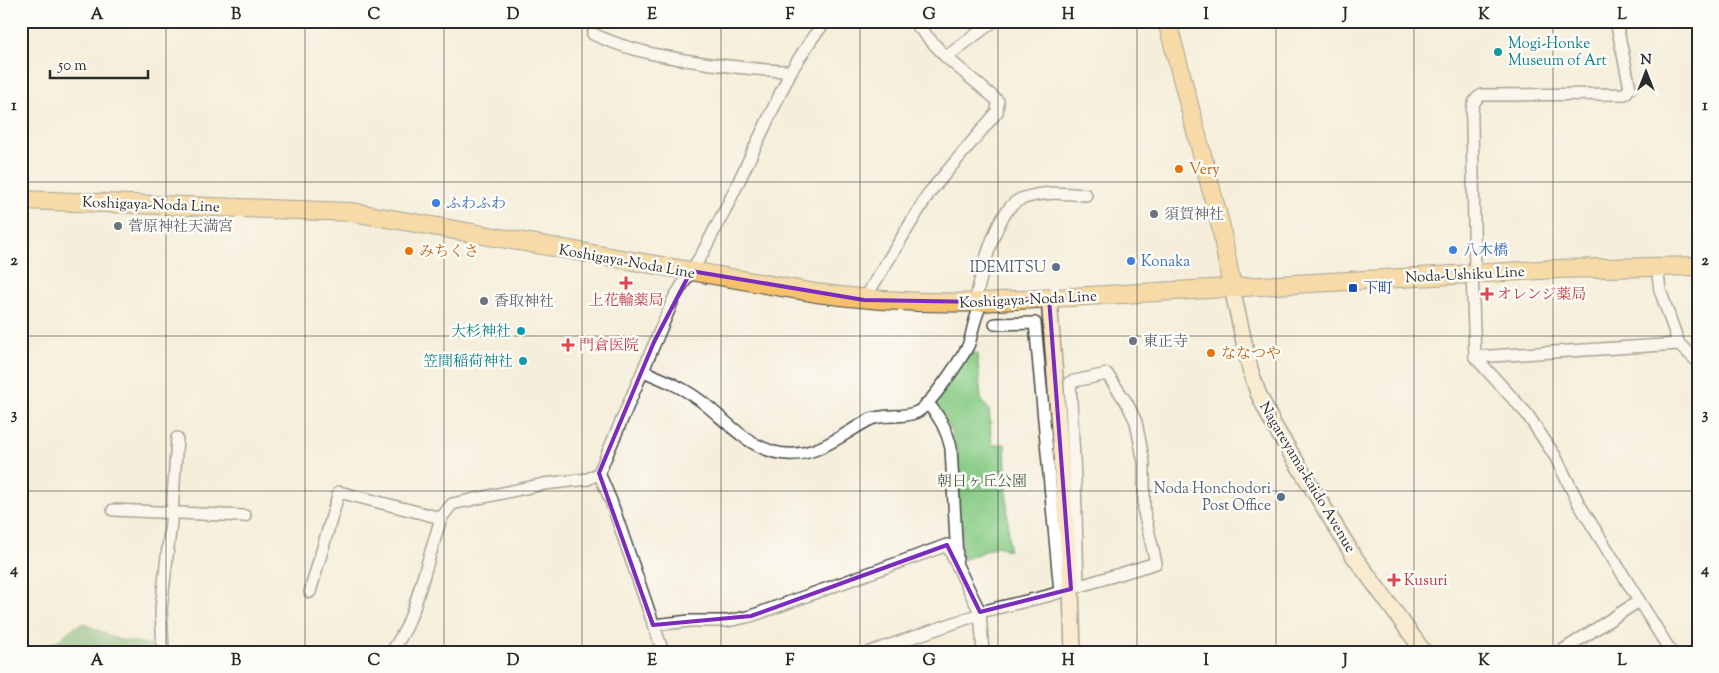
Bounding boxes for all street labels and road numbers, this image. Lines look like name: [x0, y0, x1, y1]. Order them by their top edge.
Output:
street label: Koshigaya-Noda Line: [82, 193, 220, 218]
street label: Koshigaya-Noda Line: [557, 240, 696, 285]
street label: Noda-Ushiku Line: [1405, 262, 1525, 289]
street label: Koshigaya-Noda Line: [959, 286, 1098, 315]
street label: Nagareyama-kaido Avenue: [1253, 398, 1360, 557]

